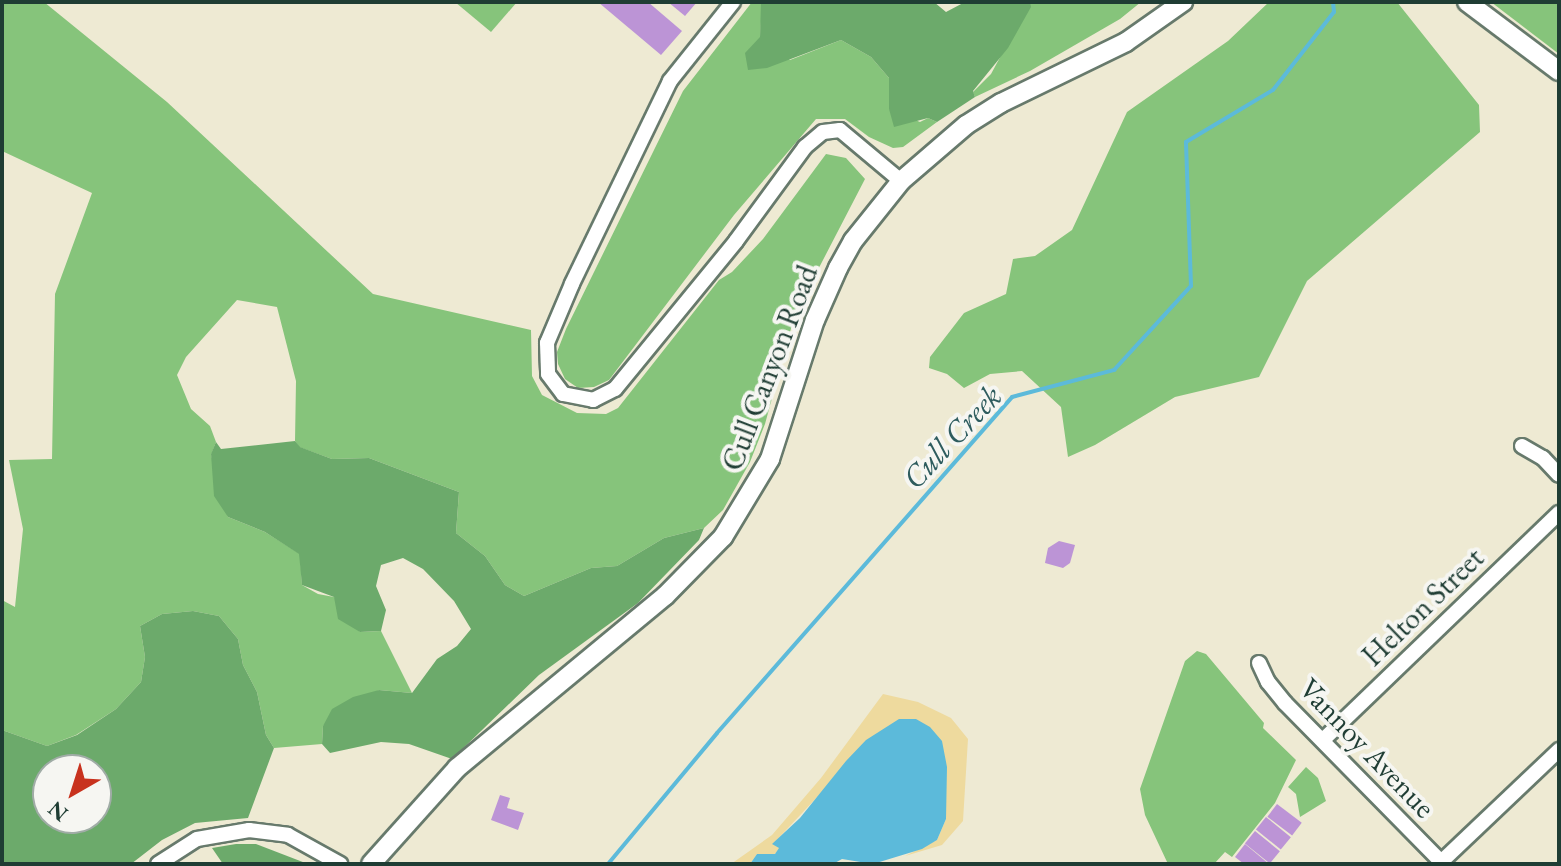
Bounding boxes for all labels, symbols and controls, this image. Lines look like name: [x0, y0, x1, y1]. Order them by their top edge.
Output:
street label: Cull Canyon Road: [714, 260, 826, 476]
water label: Cull Creek: [894, 377, 1010, 497]
street label: Helton Street: [1355, 540, 1491, 674]
street label: Vannoy Avenue: [1291, 671, 1443, 825]
north arrow: [32, 754, 112, 834]
text: N: [42, 795, 74, 828]

